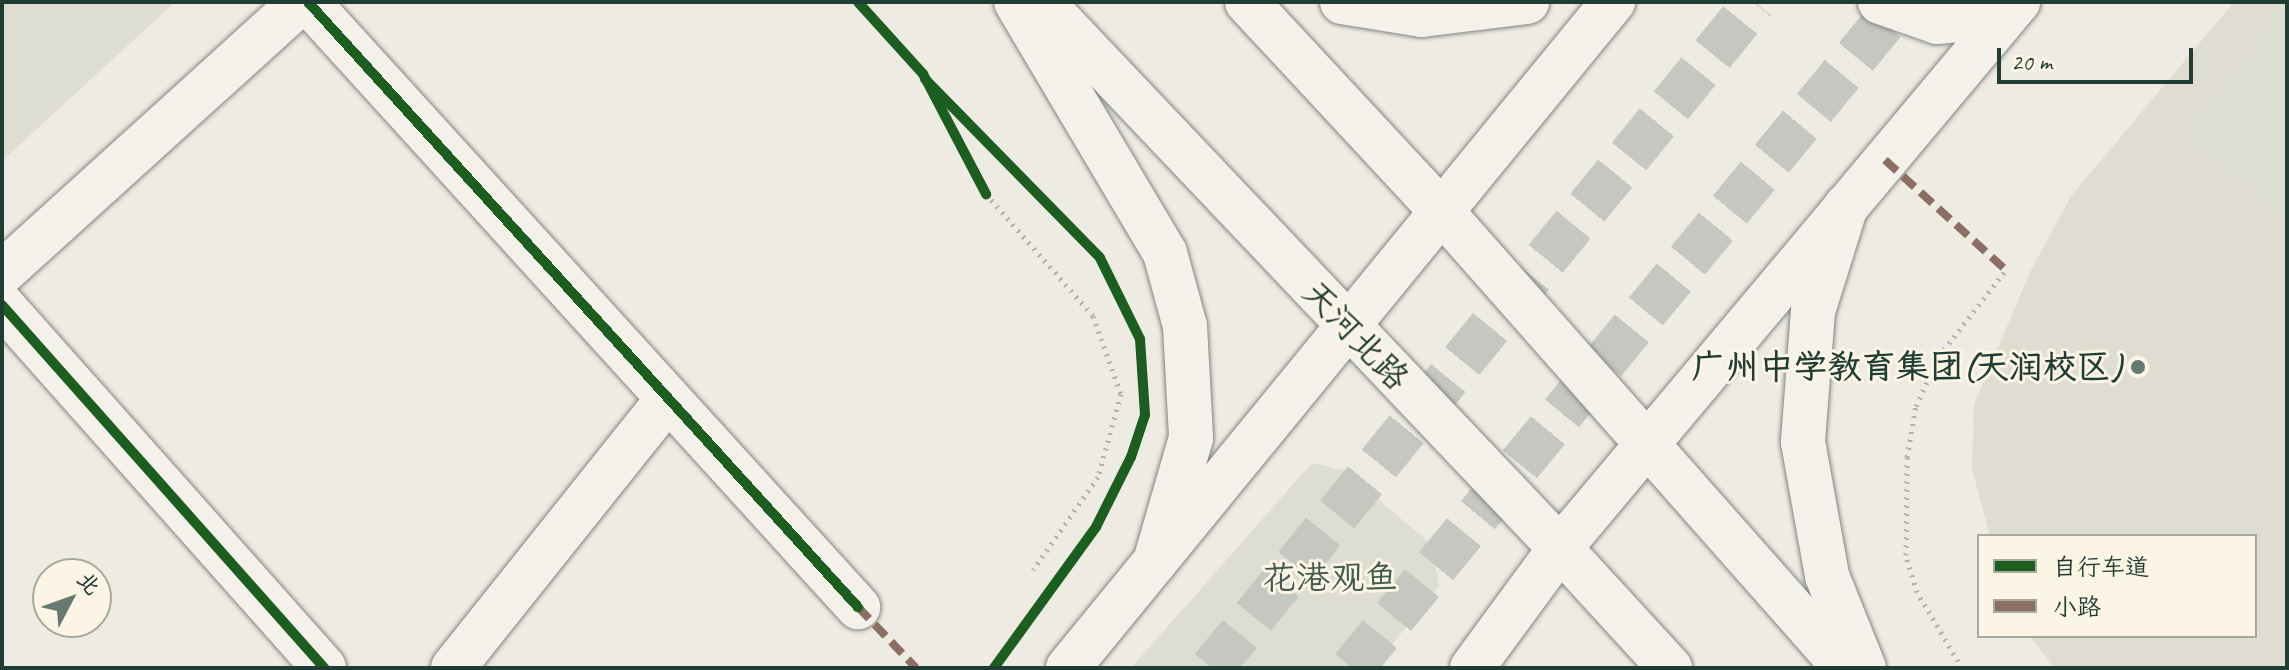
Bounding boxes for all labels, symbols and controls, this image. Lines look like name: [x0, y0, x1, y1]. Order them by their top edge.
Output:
scale bar: [2001, 32, 2197, 82]
text: 20 m: [2011, 47, 2052, 77]
street label: 天河北路: [1294, 272, 1418, 398]
place label: 广州中学教育集团(天润校区): [1692, 347, 2122, 387]
marker: 广州中学教育集团(天润校区): [2129, 358, 2147, 376]
legend: [1977, 534, 2257, 638]
text: 自行车道: [2053, 552, 2149, 582]
north arrow: [32, 558, 112, 638]
park label: 花港观鱼: [1262, 558, 1398, 598]
text: 北: [71, 566, 106, 601]
text: 小路: [2053, 592, 2101, 622]

